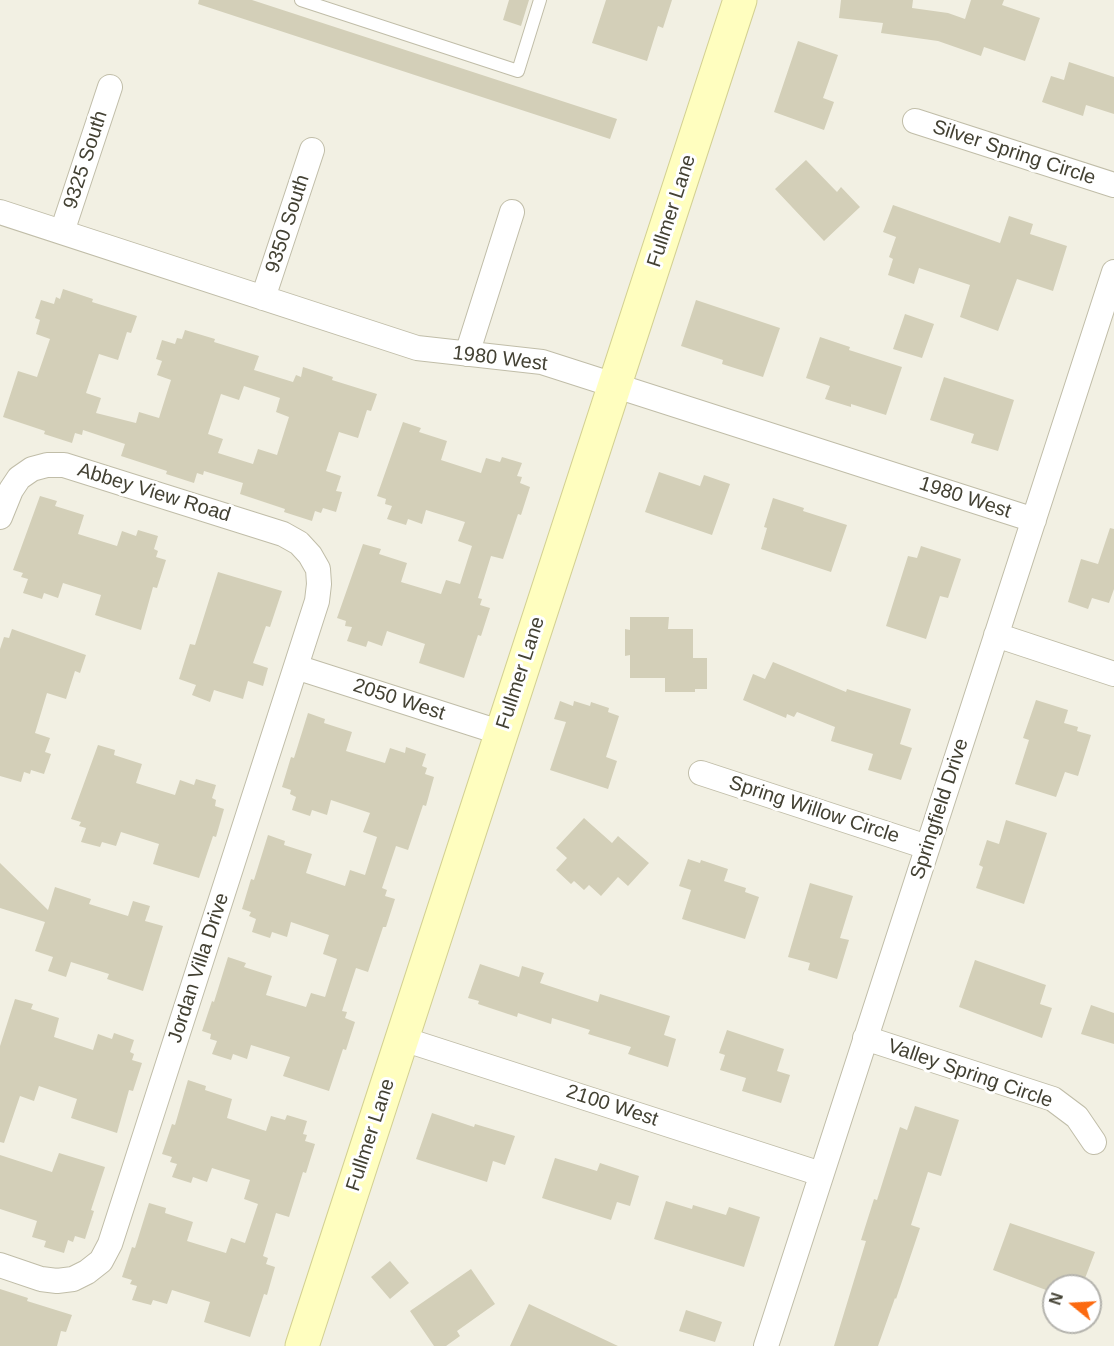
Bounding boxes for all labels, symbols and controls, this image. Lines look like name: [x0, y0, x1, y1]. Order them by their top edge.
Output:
street label: 9325 South: [59, 108, 113, 212]
street label: Silver Spring Circle: [929, 115, 1099, 191]
street label: Fullmer Lane: [643, 152, 701, 270]
street label: 9350 South: [261, 172, 315, 276]
street label: 1980 West: [451, 341, 549, 377]
street label: Abbey View Road: [75, 458, 233, 528]
street label: 1980 West: [916, 472, 1014, 524]
street label: Fullmer Lane: [492, 614, 550, 732]
street label: 2050 West: [350, 674, 448, 726]
street label: Springfield Drive: [906, 736, 974, 882]
street label: Spring Willow Circle: [726, 771, 902, 849]
street label: Jordan Villa Drive: [163, 890, 235, 1046]
street label: Valley Spring Circle: [884, 1034, 1056, 1114]
street label: Fullmer Lane: [342, 1076, 400, 1194]
street label: 2100 West: [563, 1080, 661, 1132]
north arrow: [1042, 1274, 1102, 1334]
text: N: [1046, 1291, 1066, 1307]

